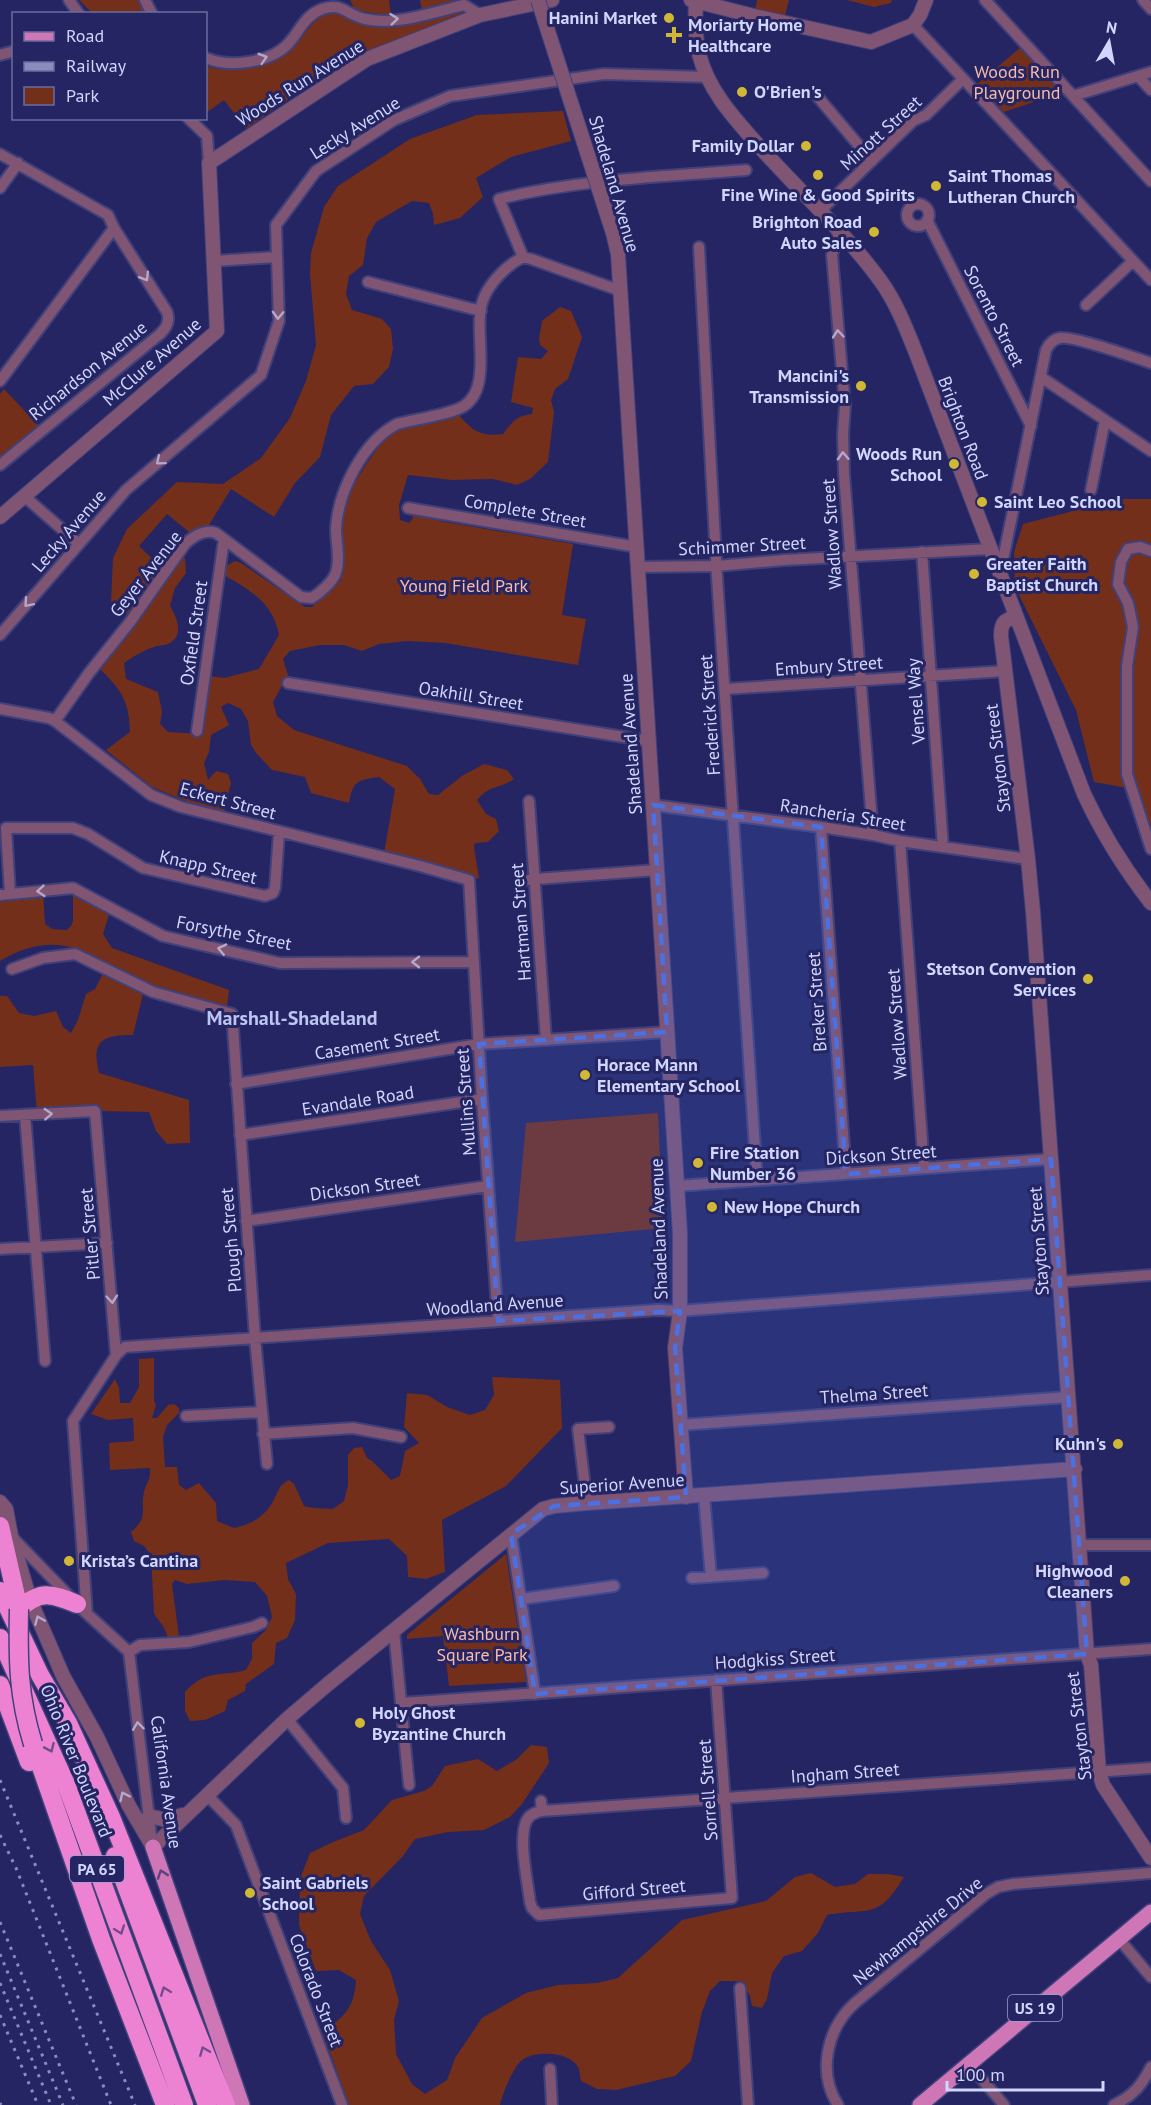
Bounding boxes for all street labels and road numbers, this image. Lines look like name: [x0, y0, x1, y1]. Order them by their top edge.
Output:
street label: Woods Run Avenue: [232, 34, 368, 131]
street label: Minott Street: [835, 90, 926, 175]
street label: Lecky Avenue: [305, 91, 404, 164]
street label: Shadeland Avenue: [584, 113, 645, 255]
street label: Sorento Street: [959, 261, 1030, 370]
street label: McClure Avenue: [98, 312, 206, 411]
street label: Richardson Avenue: [24, 316, 152, 425]
street label: Brighton Road: [933, 373, 994, 483]
street label: Wadlow Street: [816, 478, 847, 590]
street label: Lecky Avenue: [26, 485, 111, 577]
street label: Complete Street: [462, 488, 588, 533]
street label: Geyer Avenue: [105, 526, 187, 622]
street label: Schimmer Street: [678, 531, 806, 560]
street label: Oxfield Street: [175, 579, 212, 687]
street label: Embury Street: [774, 650, 884, 681]
street label: Frederick Street: [694, 654, 725, 776]
street label: Vensel Way: [901, 657, 930, 746]
street label: Shadeland Avenue: [614, 673, 647, 815]
street label: Oakhill Street: [417, 676, 525, 715]
street label: Stayton Street: [979, 702, 1016, 814]
street label: Eckert Street: [177, 777, 279, 824]
street label: Rancheria Street: [779, 793, 908, 836]
street label: Knapp Street: [157, 844, 259, 889]
street label: Hartman Street: [505, 862, 536, 982]
street label: Forsythe Street: [175, 910, 294, 955]
street label: Breker Street: [802, 951, 831, 1053]
street label: Wadlow Street: [881, 968, 912, 1080]
street label: Casement Street: [313, 1022, 441, 1065]
street label: Mullins Street: [450, 1048, 481, 1156]
street label: Evandale Road: [300, 1080, 416, 1121]
street label: Dickson Street: [825, 1139, 937, 1170]
street label: Shadeland Avenue: [645, 1158, 672, 1300]
street label: Dickson Street: [308, 1167, 422, 1206]
street label: Stayton Street: [1023, 1186, 1054, 1296]
street label: Pitler Street: [74, 1187, 105, 1281]
street label: Plough Street: [214, 1187, 247, 1293]
street label: Woodland Avenue: [426, 1288, 564, 1321]
street label: Thelma Street: [819, 1378, 929, 1409]
street label: Superior Avenue: [559, 1468, 685, 1499]
street label: Hodgkiss Street: [714, 1643, 836, 1674]
street label: Stayton Street: [1060, 1670, 1097, 1782]
street label: Ohio River Boulevard: [35, 1681, 118, 1841]
street label: California Avenue: [146, 1714, 187, 1850]
street label: Sorrell Street: [692, 1738, 723, 1842]
street label: Ingham Street: [790, 1757, 900, 1788]
road number: PA 65: [70, 1856, 124, 1882]
street label: Newhampshire Drive: [848, 1871, 987, 1990]
street label: Gifford Street: [581, 1874, 686, 1905]
street label: Colorado Street: [284, 1930, 349, 2050]
road number: US 19: [1008, 1995, 1062, 2021]

